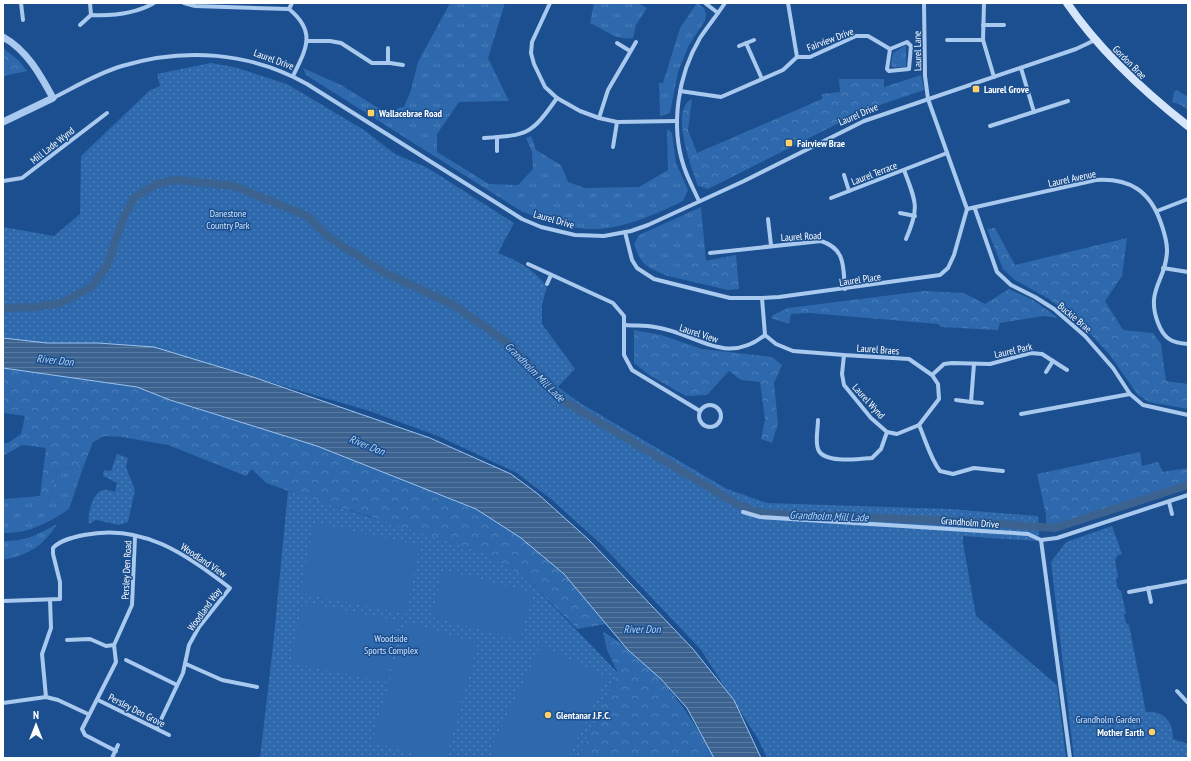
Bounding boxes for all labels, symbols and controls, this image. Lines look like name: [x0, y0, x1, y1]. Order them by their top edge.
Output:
street label: Fairview Drive: [805, 25, 855, 54]
street label: Laurel Lane: [911, 31, 924, 71]
street label: Gordon Brae: [1110, 43, 1149, 82]
street label: Laurel Drive: [252, 46, 296, 73]
place label: Laurel Grove: [984, 83, 1029, 96]
marker: Laurel Grove: [971, 84, 981, 94]
street label: Laurel Drive: [836, 100, 880, 129]
place label: Wallacebrae Road: [378, 107, 443, 120]
marker: Wallacebrae Road: [366, 108, 376, 118]
street label: Mill Lade Wynd: [27, 124, 77, 167]
place label: Fairview Brae: [797, 137, 845, 150]
marker: Fairview Brae: [784, 138, 794, 148]
street label: Laurel Terrace: [849, 159, 899, 188]
street label: Laurel Avenue: [1047, 167, 1097, 190]
park label: Danestone Country Park: [206, 207, 250, 232]
street label: Laurel Drive: [532, 207, 576, 231]
street label: Laurel Road: [780, 229, 822, 244]
street label: Laurel Place: [838, 270, 882, 289]
street label: Buckie Brae: [1055, 299, 1094, 335]
street label: Laurel View: [678, 321, 720, 346]
water label: Grandholm Mill Lade: [502, 339, 569, 406]
street label: Laurel Park: [993, 340, 1033, 361]
street label: Laurel Braes: [856, 342, 900, 358]
water label: River Don: [36, 351, 75, 369]
street label: Laurel Wynd: [850, 381, 888, 422]
water label: River Don: [347, 432, 388, 459]
water label: Grandholm Mill Lade: [789, 508, 870, 524]
street label: Grandholm Drive: [940, 514, 999, 531]
street label: Persley Den Road: [118, 540, 135, 600]
street label: Woodland View: [178, 540, 229, 581]
street label: Woodland Way: [184, 585, 225, 634]
water label: River Don: [623, 622, 662, 636]
park label: Woodside Sports Complex: [364, 632, 418, 657]
street label: Persley Den Grove: [106, 691, 167, 730]
north arrow: [16, 705, 56, 745]
text: N: [33, 708, 39, 722]
place label: Glentanar J.F.C.: [556, 709, 611, 722]
marker: Glentanar J.F.C.: [543, 710, 553, 720]
park label: Grandholm Garden: [1076, 713, 1140, 726]
place label: Mother Earth: [1097, 726, 1145, 739]
marker: Mother Earth: [1147, 727, 1157, 737]

